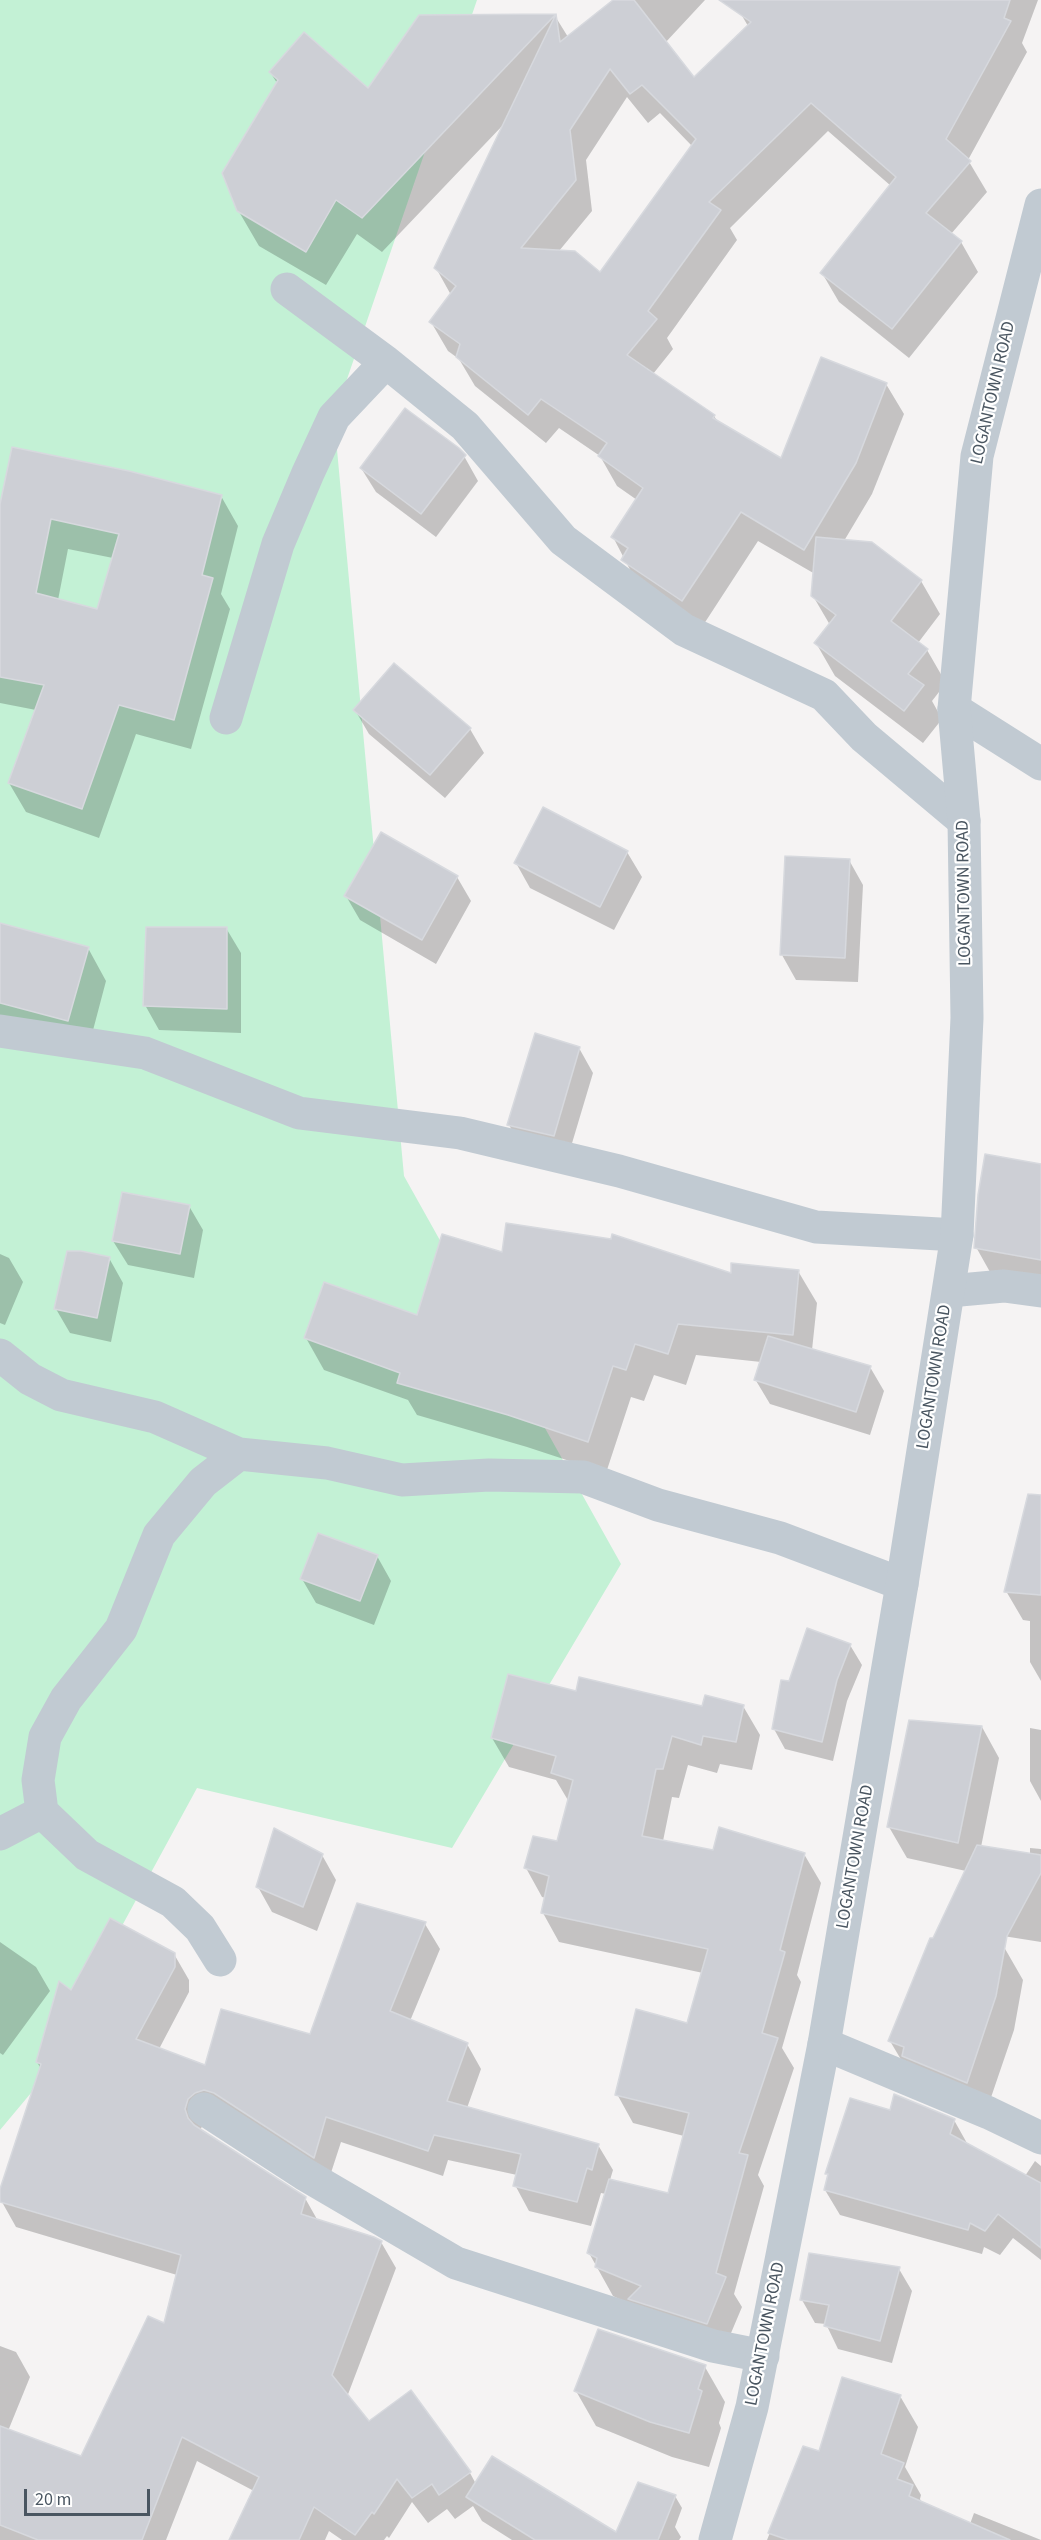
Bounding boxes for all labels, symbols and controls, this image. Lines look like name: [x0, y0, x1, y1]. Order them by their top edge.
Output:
street label: LOGANTOWN ROAD: [967, 319, 1021, 467]
street label: LOGANTOWN ROAD: [953, 820, 977, 966]
street label: LOGANTOWN ROAD: [913, 1303, 957, 1451]
street label: LOGANTOWN ROAD: [833, 1783, 879, 1931]
street label: LOGANTOWN ROAD: [741, 2260, 791, 2408]
scale bar: [27, 2477, 153, 2515]
text: 20 m: [35, 2487, 71, 2512]

